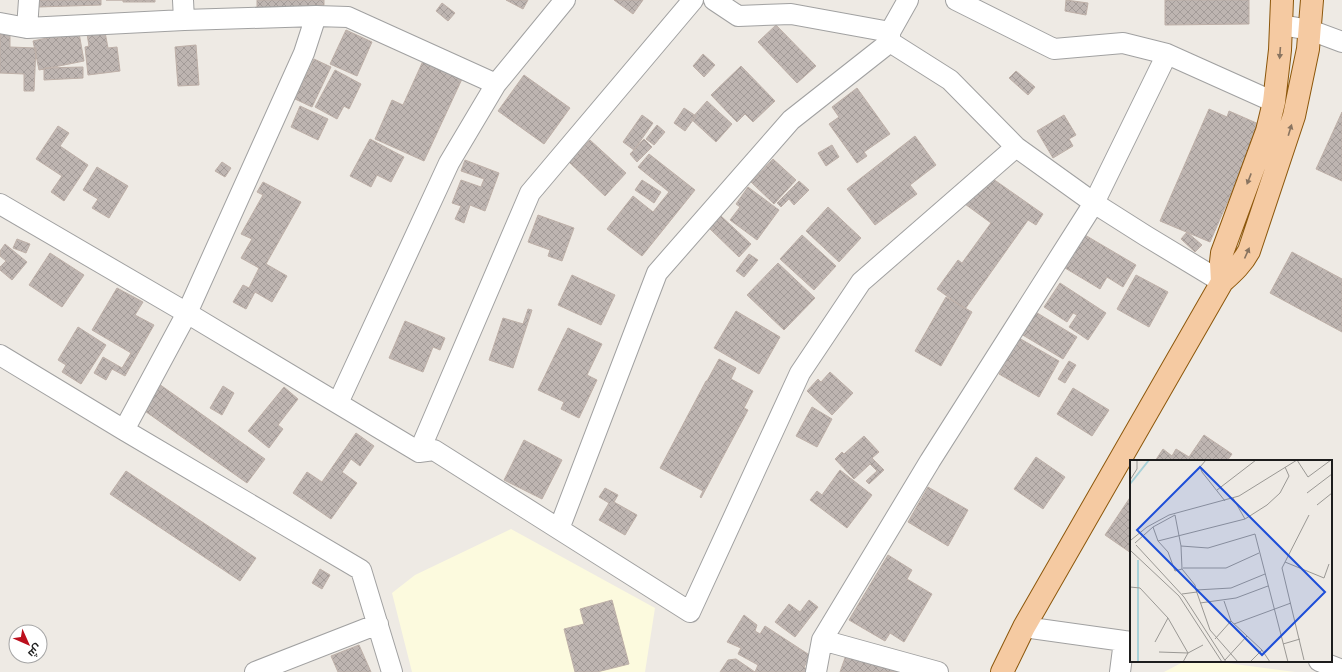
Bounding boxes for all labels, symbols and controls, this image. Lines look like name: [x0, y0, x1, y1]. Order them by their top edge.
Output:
one-way arrow: [1276, 47, 1283, 59]
one-way arrow: [1287, 124, 1293, 136]
one-way arrow: [1246, 173, 1252, 185]
one-way arrow: [1244, 247, 1250, 258]
inset map: [1130, 460, 1332, 662]
north arrow: [8, 624, 48, 664]
text: ش: [25, 641, 45, 661]

